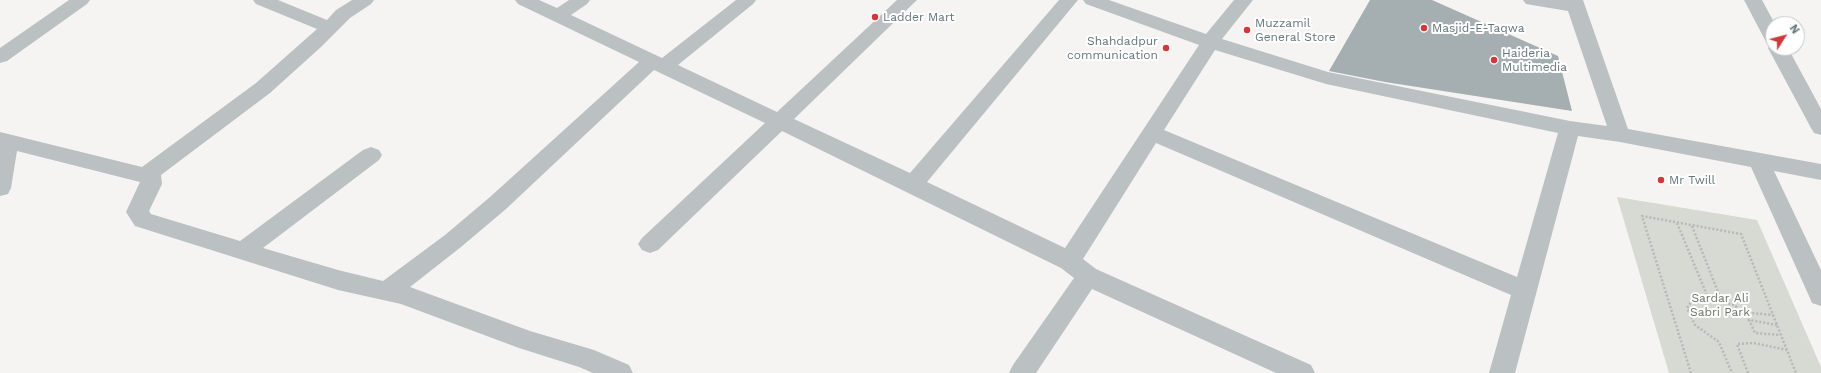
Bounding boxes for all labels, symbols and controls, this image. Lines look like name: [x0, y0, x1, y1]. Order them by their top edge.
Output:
place label: Ladder Mart: [883, 10, 954, 24]
marker: Ladder Mart: [870, 12, 880, 22]
place label: Muzzamil General Store: [1255, 16, 1336, 44]
north arrow: [1765, 16, 1805, 56]
place label: Masjid-E-Taqwa: [1432, 21, 1524, 35]
text: N: [1787, 22, 1802, 36]
marker: Masjid-E-Taqwa: [1419, 23, 1429, 33]
marker: Muzzamil General Store: [1242, 25, 1252, 35]
place label: Shahdadpur communication: [1067, 34, 1158, 62]
marker: Shahdadpur communication: [1161, 43, 1171, 53]
place label: Haideria Multimedia: [1502, 46, 1567, 74]
marker: Haideria Multimedia: [1489, 55, 1499, 65]
place label: Mr Twill: [1669, 173, 1715, 187]
marker: Mr Twill: [1656, 175, 1666, 185]
park label: Sardar Ali Sabri Park: [1690, 291, 1750, 319]

